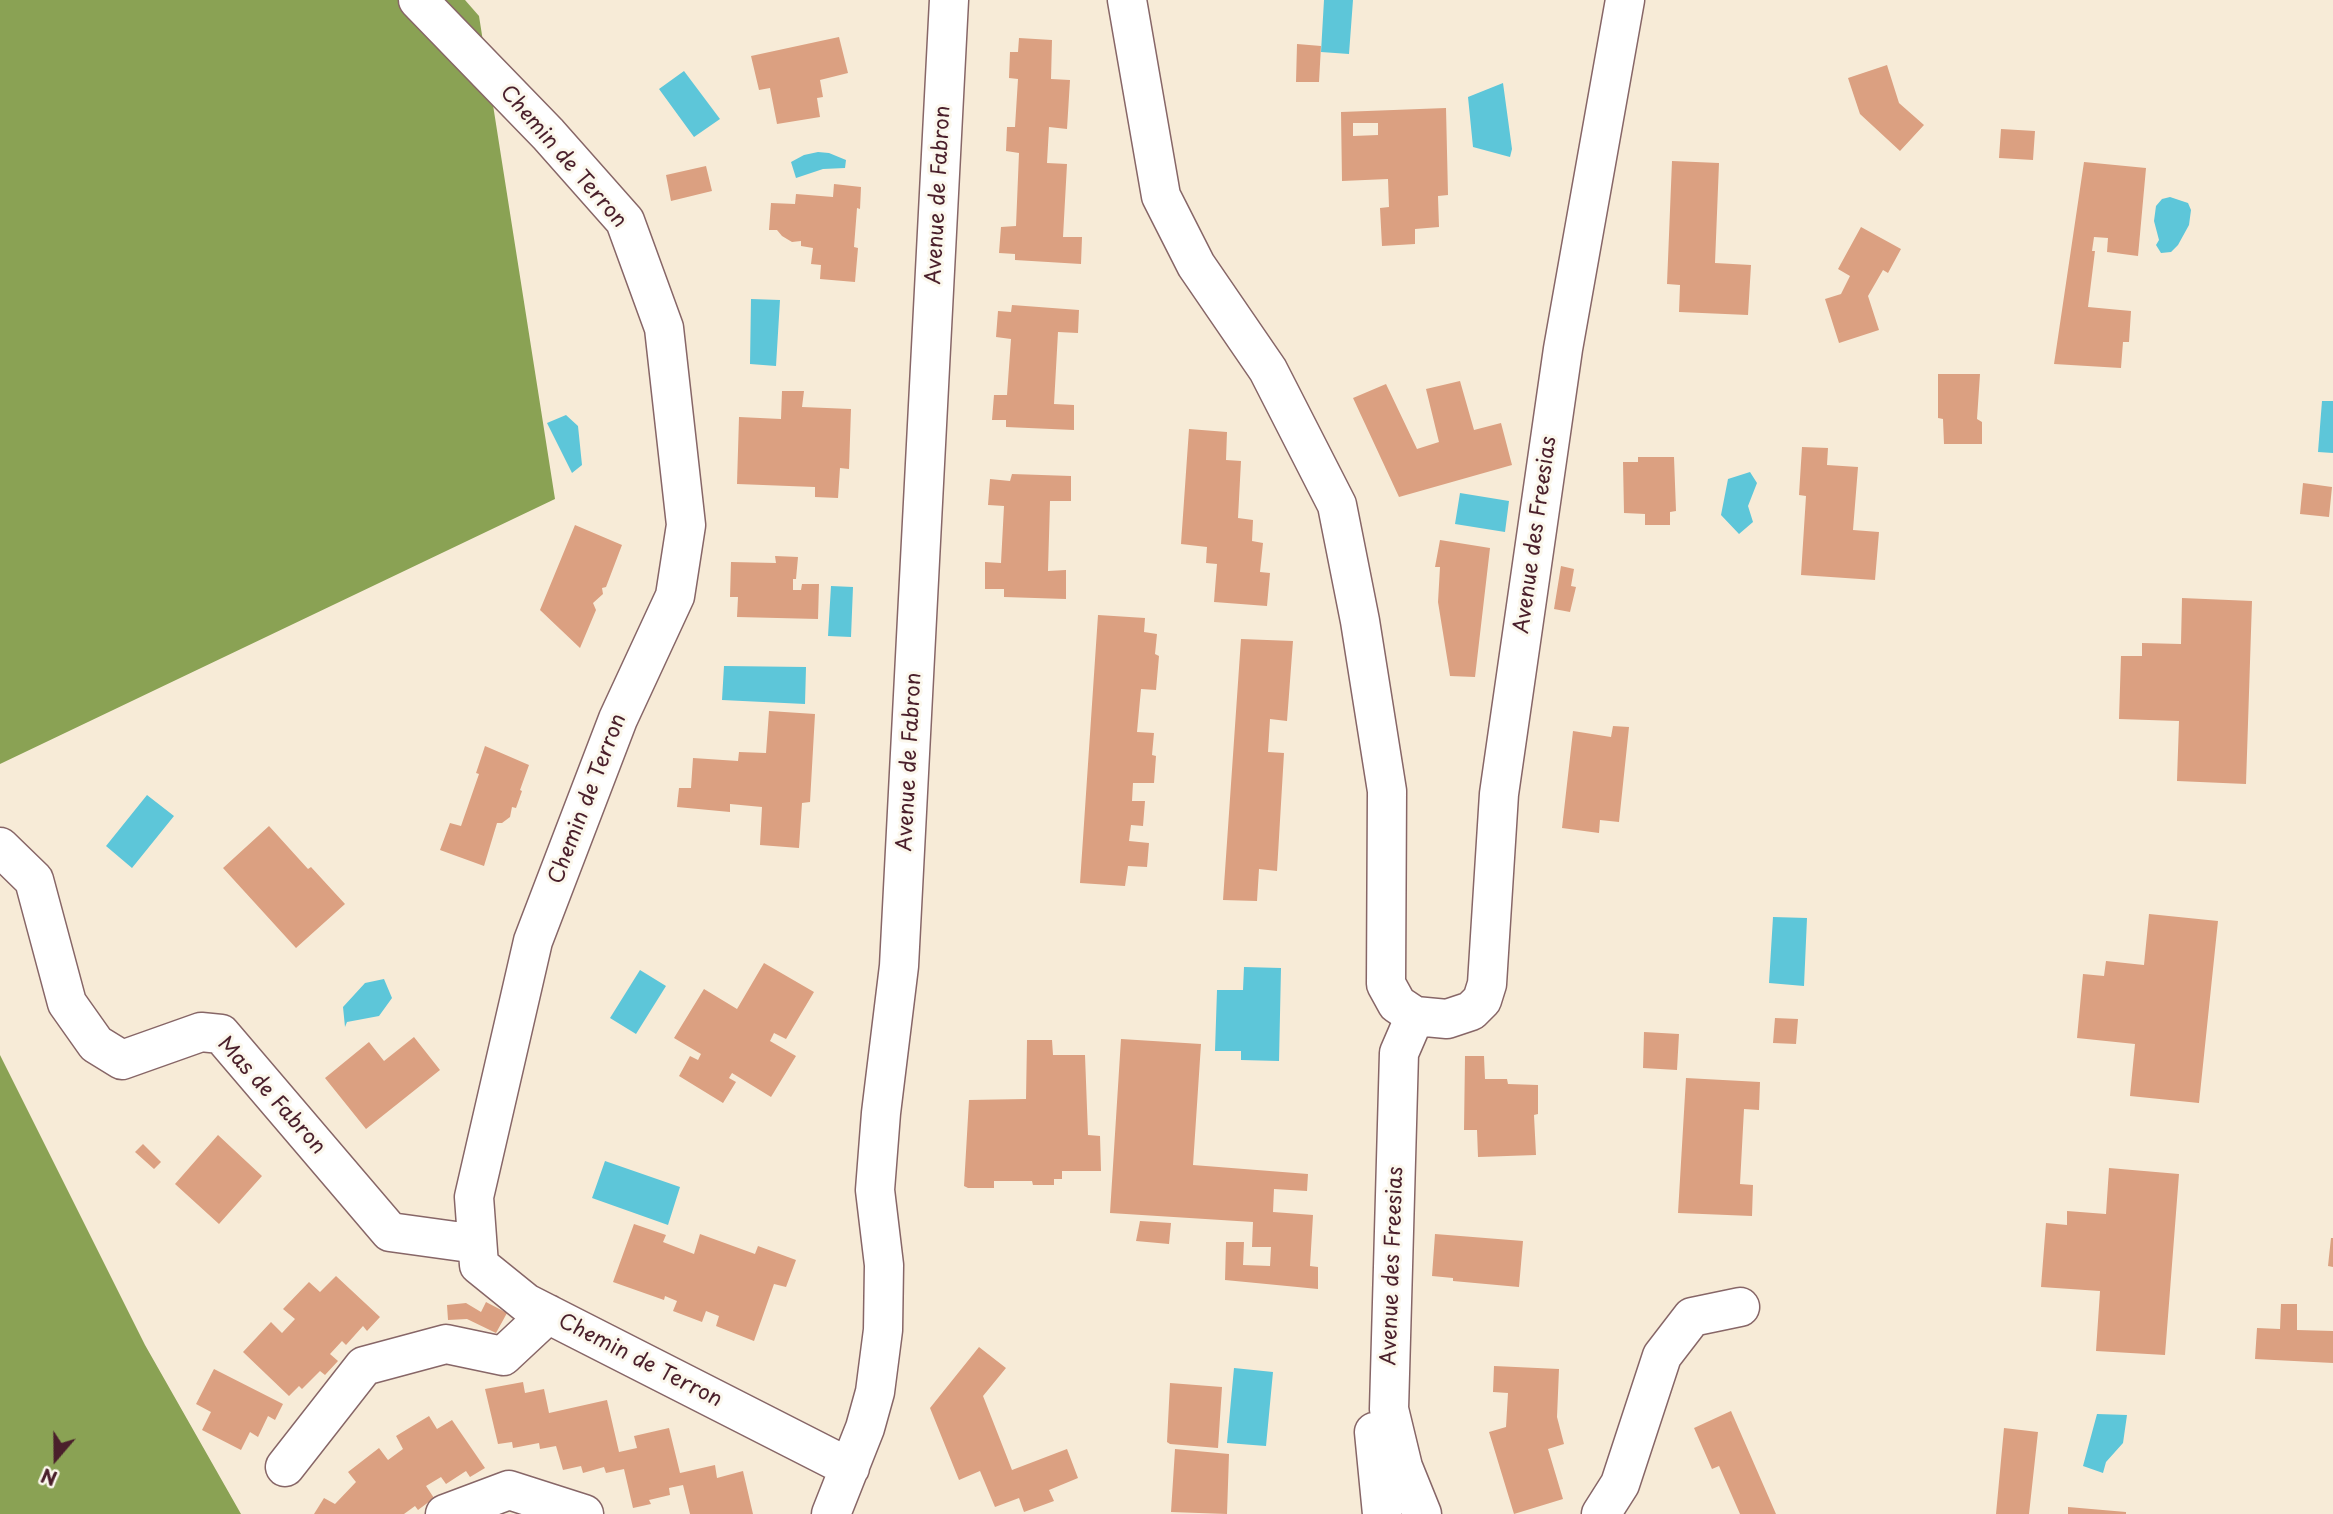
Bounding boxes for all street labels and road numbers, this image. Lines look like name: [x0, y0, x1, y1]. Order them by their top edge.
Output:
street label: Chemin de Terron: [494, 81, 632, 233]
street label: Avenue de Fabron: [922, 105, 956, 285]
street label: Avenue des Freesias: [1510, 435, 1562, 635]
street label: Avenue de Fabron: [893, 672, 927, 852]
street label: Chemin de Terron: [544, 710, 632, 888]
street label: Mas de Fabron: [212, 1032, 330, 1160]
street label: Avenue des Freesias: [1377, 1166, 1409, 1366]
street label: Chemin de Terron: [554, 1309, 726, 1413]

